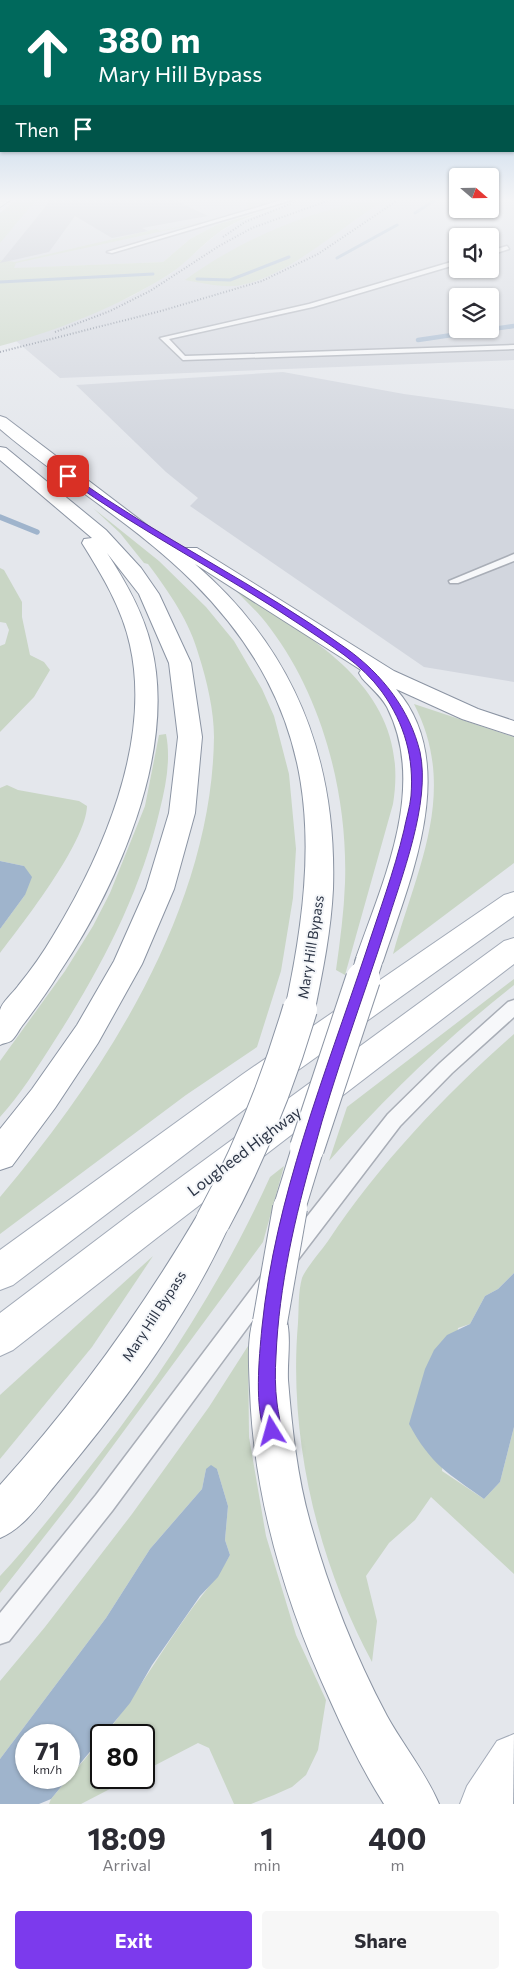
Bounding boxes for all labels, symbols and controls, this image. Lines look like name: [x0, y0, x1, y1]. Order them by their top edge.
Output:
text: 380 m: [98, 17, 201, 60]
icon: ahead: [15, 20, 80, 85]
text: Mary Hill Bypass: [98, 60, 262, 87]
icon: arrive: [69, 115, 97, 143]
text: Then: [15, 118, 59, 141]
north arrow: [449, 168, 499, 218]
map controls: [449, 168, 499, 338]
button: sound: [449, 228, 499, 278]
button: layers: [449, 288, 499, 338]
pin: [47, 455, 89, 497]
icon: arrive: [54, 462, 82, 490]
street label: Mary Hill Bypass: [294, 894, 327, 1000]
street label: Lougheed Highway: [183, 1102, 304, 1200]
street label: Mary Hill Bypass: [118, 1267, 189, 1364]
position arrow: [245, 1404, 297, 1456]
speed limit sign: 80: [90, 1724, 155, 1789]
text: 71: [35, 1735, 60, 1765]
text: km/h: [33, 1762, 62, 1776]
text: 18:09: [87, 1819, 166, 1856]
text: 1: [260, 1819, 274, 1856]
text: 400: [368, 1819, 427, 1856]
text: Arrival: [103, 1855, 151, 1874]
text: min: [253, 1855, 281, 1874]
text: m: [390, 1855, 404, 1874]
button: Exit: [15, 1911, 252, 1969]
button: Share: [262, 1911, 499, 1969]

